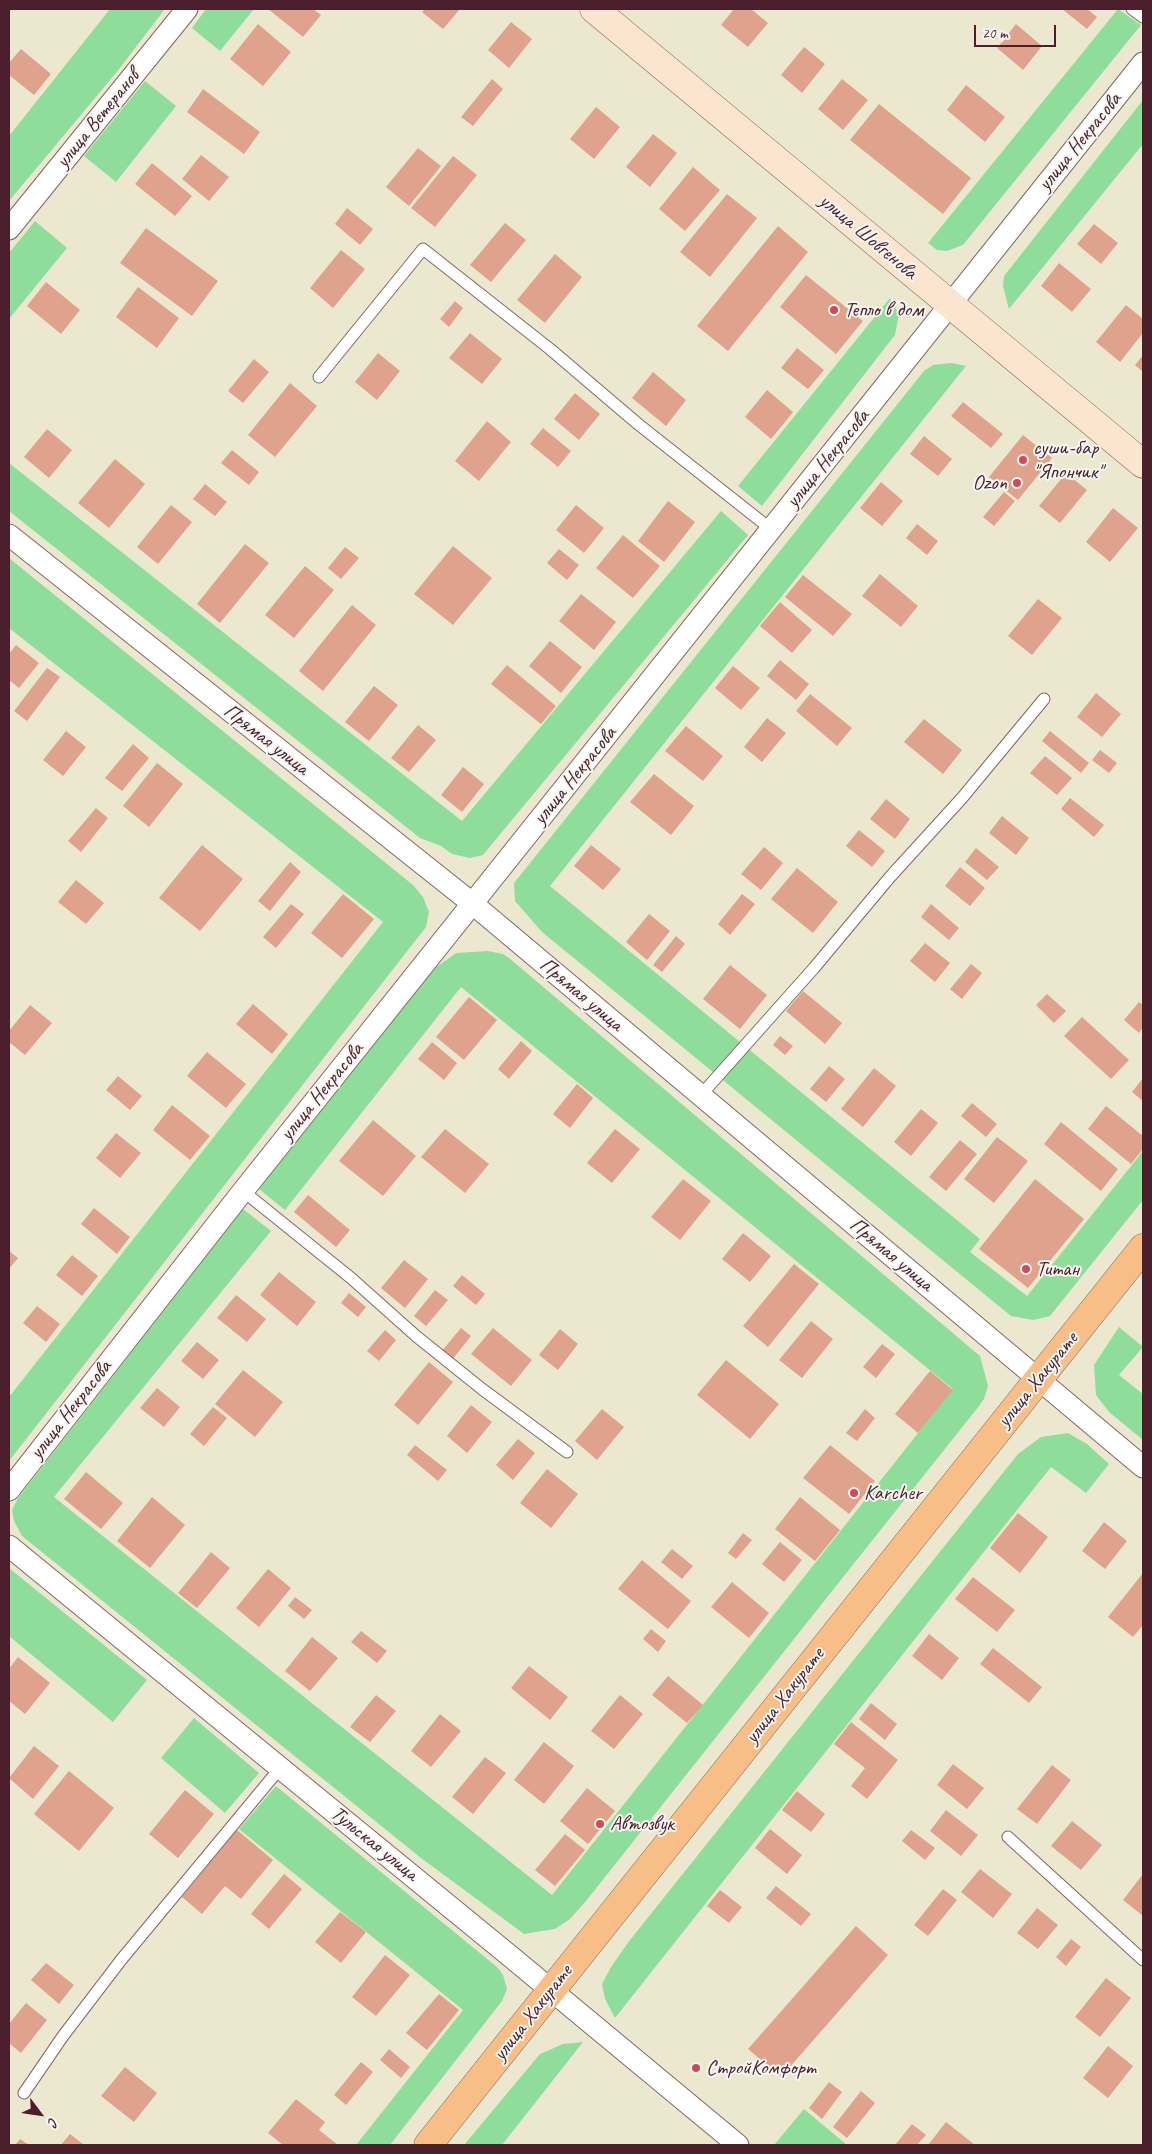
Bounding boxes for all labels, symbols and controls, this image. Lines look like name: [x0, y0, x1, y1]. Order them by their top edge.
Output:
scale bar: [977, 15, 1060, 47]
text: 20 m: [982, 24, 1008, 43]
street label: улица Ветеранов: [51, 65, 145, 173]
street label: улица Некрасова: [1033, 88, 1127, 196]
street label: улица Шовгенова: [814, 189, 922, 285]
place label: Тепло в дом: [844, 297, 923, 323]
marker: Тепло в дом: [828, 304, 840, 316]
street label: улица Некрасова: [781, 405, 875, 513]
place label: суши-бар "Япончик": [1033, 435, 1102, 485]
marker: суши-бар "Япончик": [1017, 454, 1029, 466]
place label: Ozon: [972, 470, 1007, 496]
marker: Ozon: [1011, 477, 1023, 489]
street label: Прямая улица: [218, 699, 314, 781]
street label: улица Некрасова: [528, 722, 622, 830]
street label: Прямая улица: [534, 953, 628, 1037]
street label: улица Некрасова: [275, 1038, 369, 1146]
street label: Прямая улица: [844, 1213, 938, 1297]
place label: Титан: [1036, 1256, 1079, 1282]
marker: Титан: [1020, 1263, 1032, 1275]
street label: улица Хакурате: [992, 1327, 1084, 1433]
street label: улица Некрасова: [24, 1355, 118, 1465]
place label: Karcher: [864, 1480, 922, 1506]
marker: Karcher: [848, 1487, 860, 1499]
street label: улица Хакурате: [740, 1643, 830, 1749]
street label: Тульская улица: [325, 1801, 423, 1887]
place label: Автозвук: [610, 1811, 674, 1837]
marker: Автозвук: [594, 1818, 606, 1830]
street label: улица Хакурате: [488, 1960, 578, 2066]
place label: СтройКомфорт: [706, 2055, 815, 2081]
marker: СтройКомфорт: [690, 2062, 702, 2074]
north arrow: [15, 2089, 65, 2139]
text: С: [44, 2115, 62, 2129]

